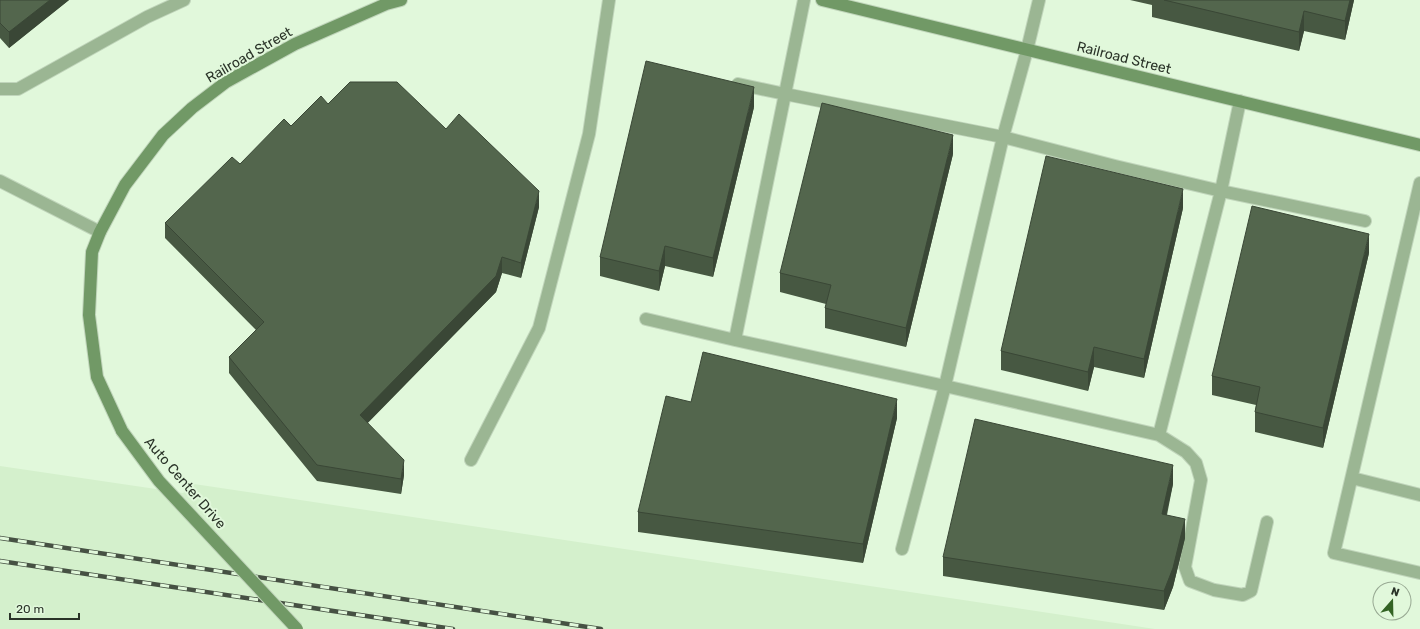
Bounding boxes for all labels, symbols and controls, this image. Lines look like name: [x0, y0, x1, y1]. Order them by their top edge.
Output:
street label: Railroad Street: [203, 23, 296, 87]
street label: Railroad Street: [1075, 38, 1174, 78]
street label: Auto Center Drive: [141, 434, 229, 532]
north arrow: [1372, 581, 1412, 621]
text: N: [1389, 585, 1401, 600]
scale bar: [10, 595, 79, 621]
text: 20 m: [16, 602, 44, 616]

